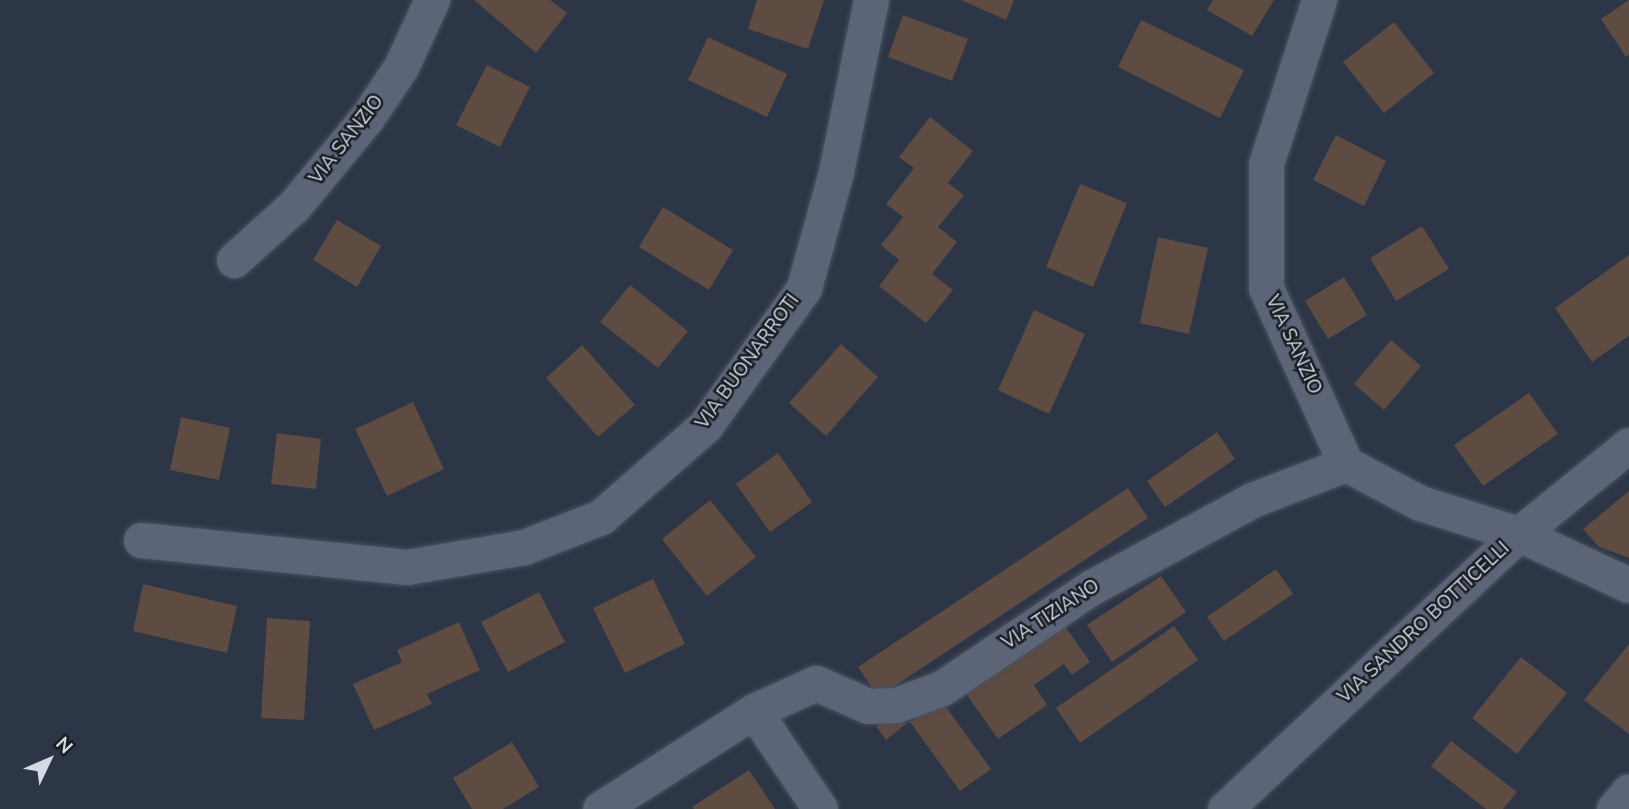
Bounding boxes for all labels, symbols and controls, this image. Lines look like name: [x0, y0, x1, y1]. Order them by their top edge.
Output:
street label: VIA SANZIO: [305, 91, 389, 189]
street label: VIA BUONARROTI: [691, 290, 805, 434]
street label: VIA SANZIO: [1260, 292, 1326, 398]
street label: VIA SANDRO BOTTICELLI: [1333, 537, 1515, 709]
street label: VIA TIZIANO: [998, 575, 1104, 655]
north arrow: [14, 725, 84, 795]
text: N: [50, 731, 78, 760]

